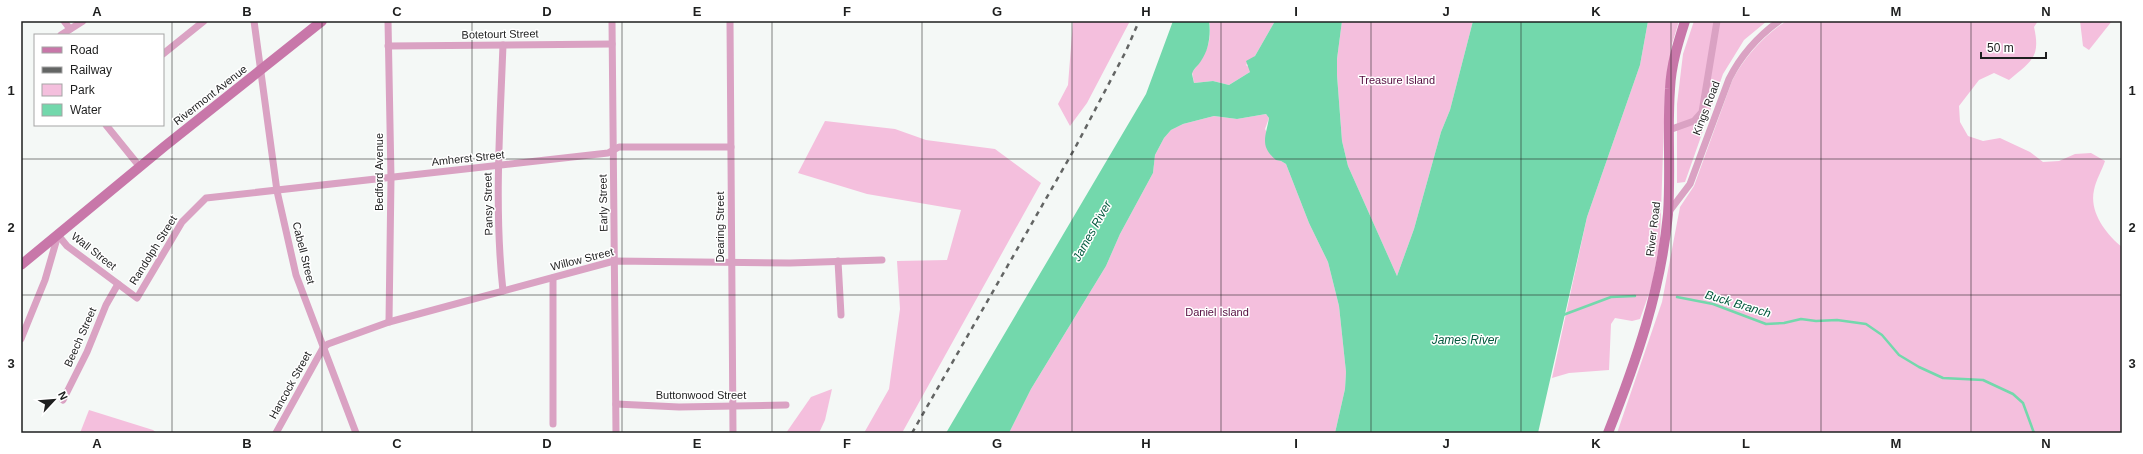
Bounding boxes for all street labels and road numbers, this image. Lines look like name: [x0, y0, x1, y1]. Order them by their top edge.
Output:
street label: Botetourt Street: [461, 27, 539, 41]
street label: Rivermont Avenue: [171, 63, 249, 127]
street label: Kings Road: [1690, 79, 1722, 137]
street label: Bedford Avenue: [373, 133, 385, 211]
street label: Amherst Street: [431, 148, 505, 168]
street label: Pansy Street: [481, 172, 495, 236]
street label: Early Street: [596, 174, 610, 232]
street label: Dearing Street: [714, 192, 726, 262]
street label: River Road: [1644, 201, 1662, 257]
street label: Randolph Street: [127, 213, 179, 287]
street label: Cabell Street: [290, 221, 318, 285]
street label: Wall Street: [69, 230, 119, 272]
street label: Willow Street: [549, 245, 615, 273]
street label: Beech Street: [62, 306, 98, 368]
street label: Hancock Street: [267, 349, 313, 421]
street label: Buttonwood Street: [656, 389, 746, 401]

